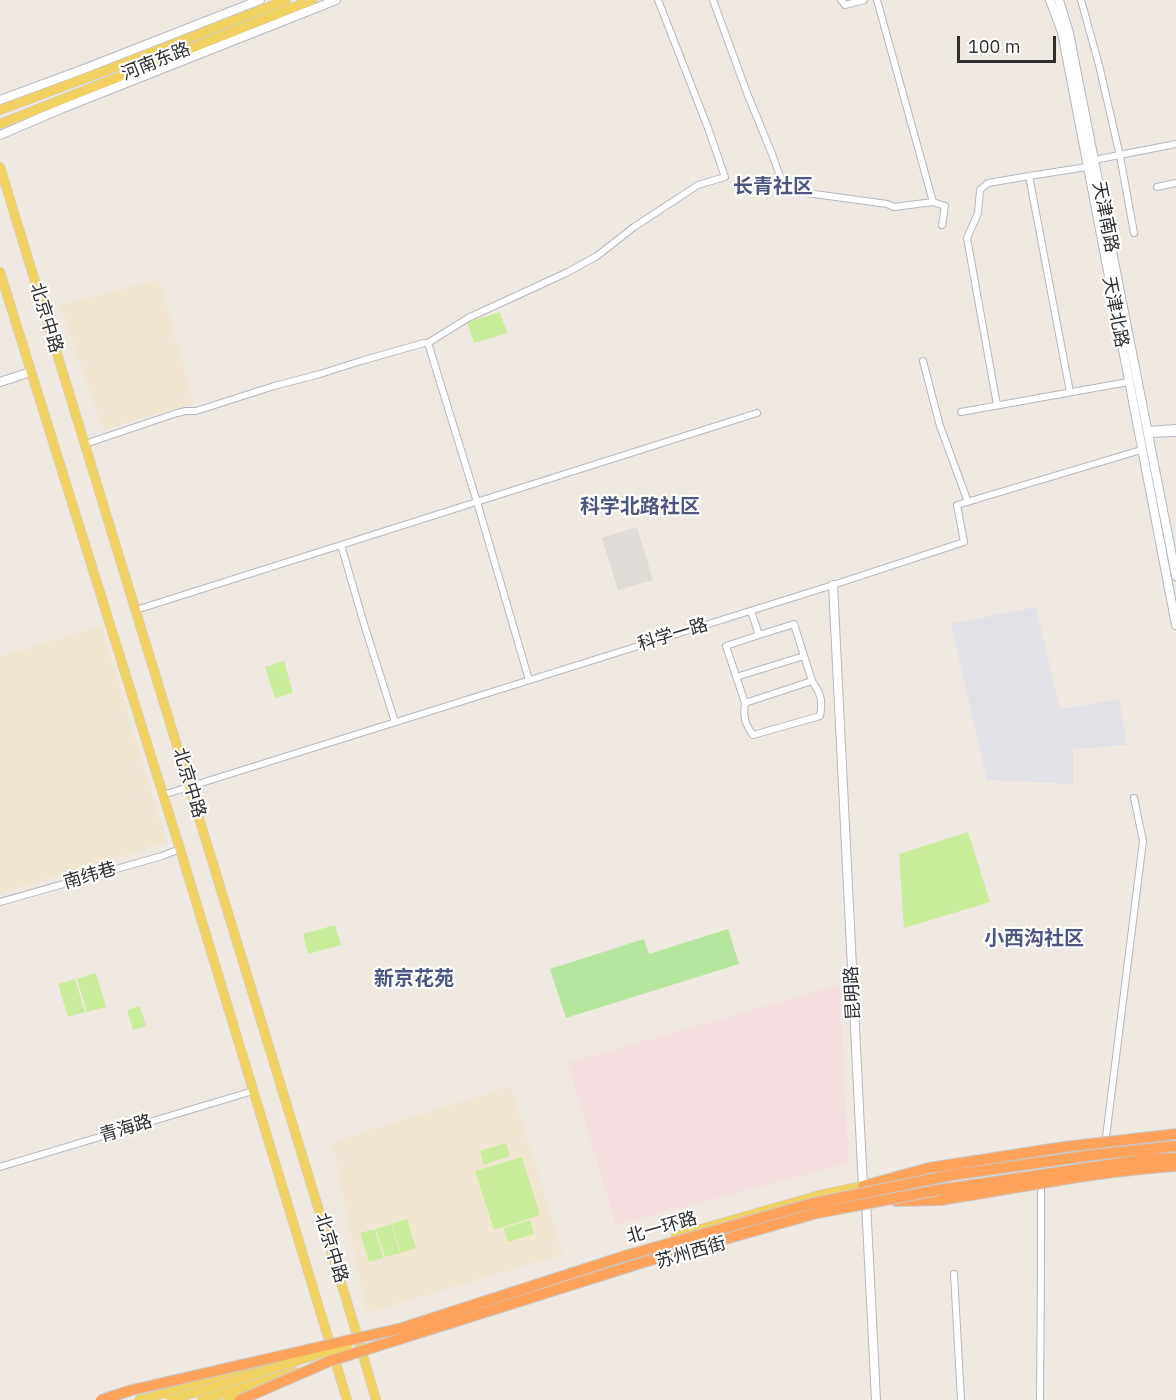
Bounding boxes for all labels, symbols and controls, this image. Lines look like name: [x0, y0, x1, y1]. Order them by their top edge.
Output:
scale bar: [960, 24, 1059, 62]
text: 100 m: [968, 35, 1020, 58]
street label: 河南东路: [119, 39, 193, 85]
district label: 长青社区: [733, 175, 813, 199]
street label: 天津南路: [1088, 180, 1122, 254]
street label: 天津北路: [1098, 275, 1132, 349]
street label: 北京中路: [25, 280, 67, 356]
district label: 科学北路社区: [580, 495, 700, 519]
street label: 科学一路: [635, 614, 711, 656]
street label: 北京中路: [168, 745, 210, 821]
street label: 南纬巷: [61, 858, 119, 894]
district label: 小西沟社区: [984, 927, 1084, 951]
street label: 昆明路: [841, 965, 865, 1021]
district label: 新京花苑: [374, 967, 454, 991]
street label: 青海路: [97, 1111, 155, 1147]
street label: 北一环路: [624, 1208, 700, 1248]
street label: 北京中路: [310, 1210, 352, 1286]
street label: 苏州西街: [653, 1233, 729, 1273]

